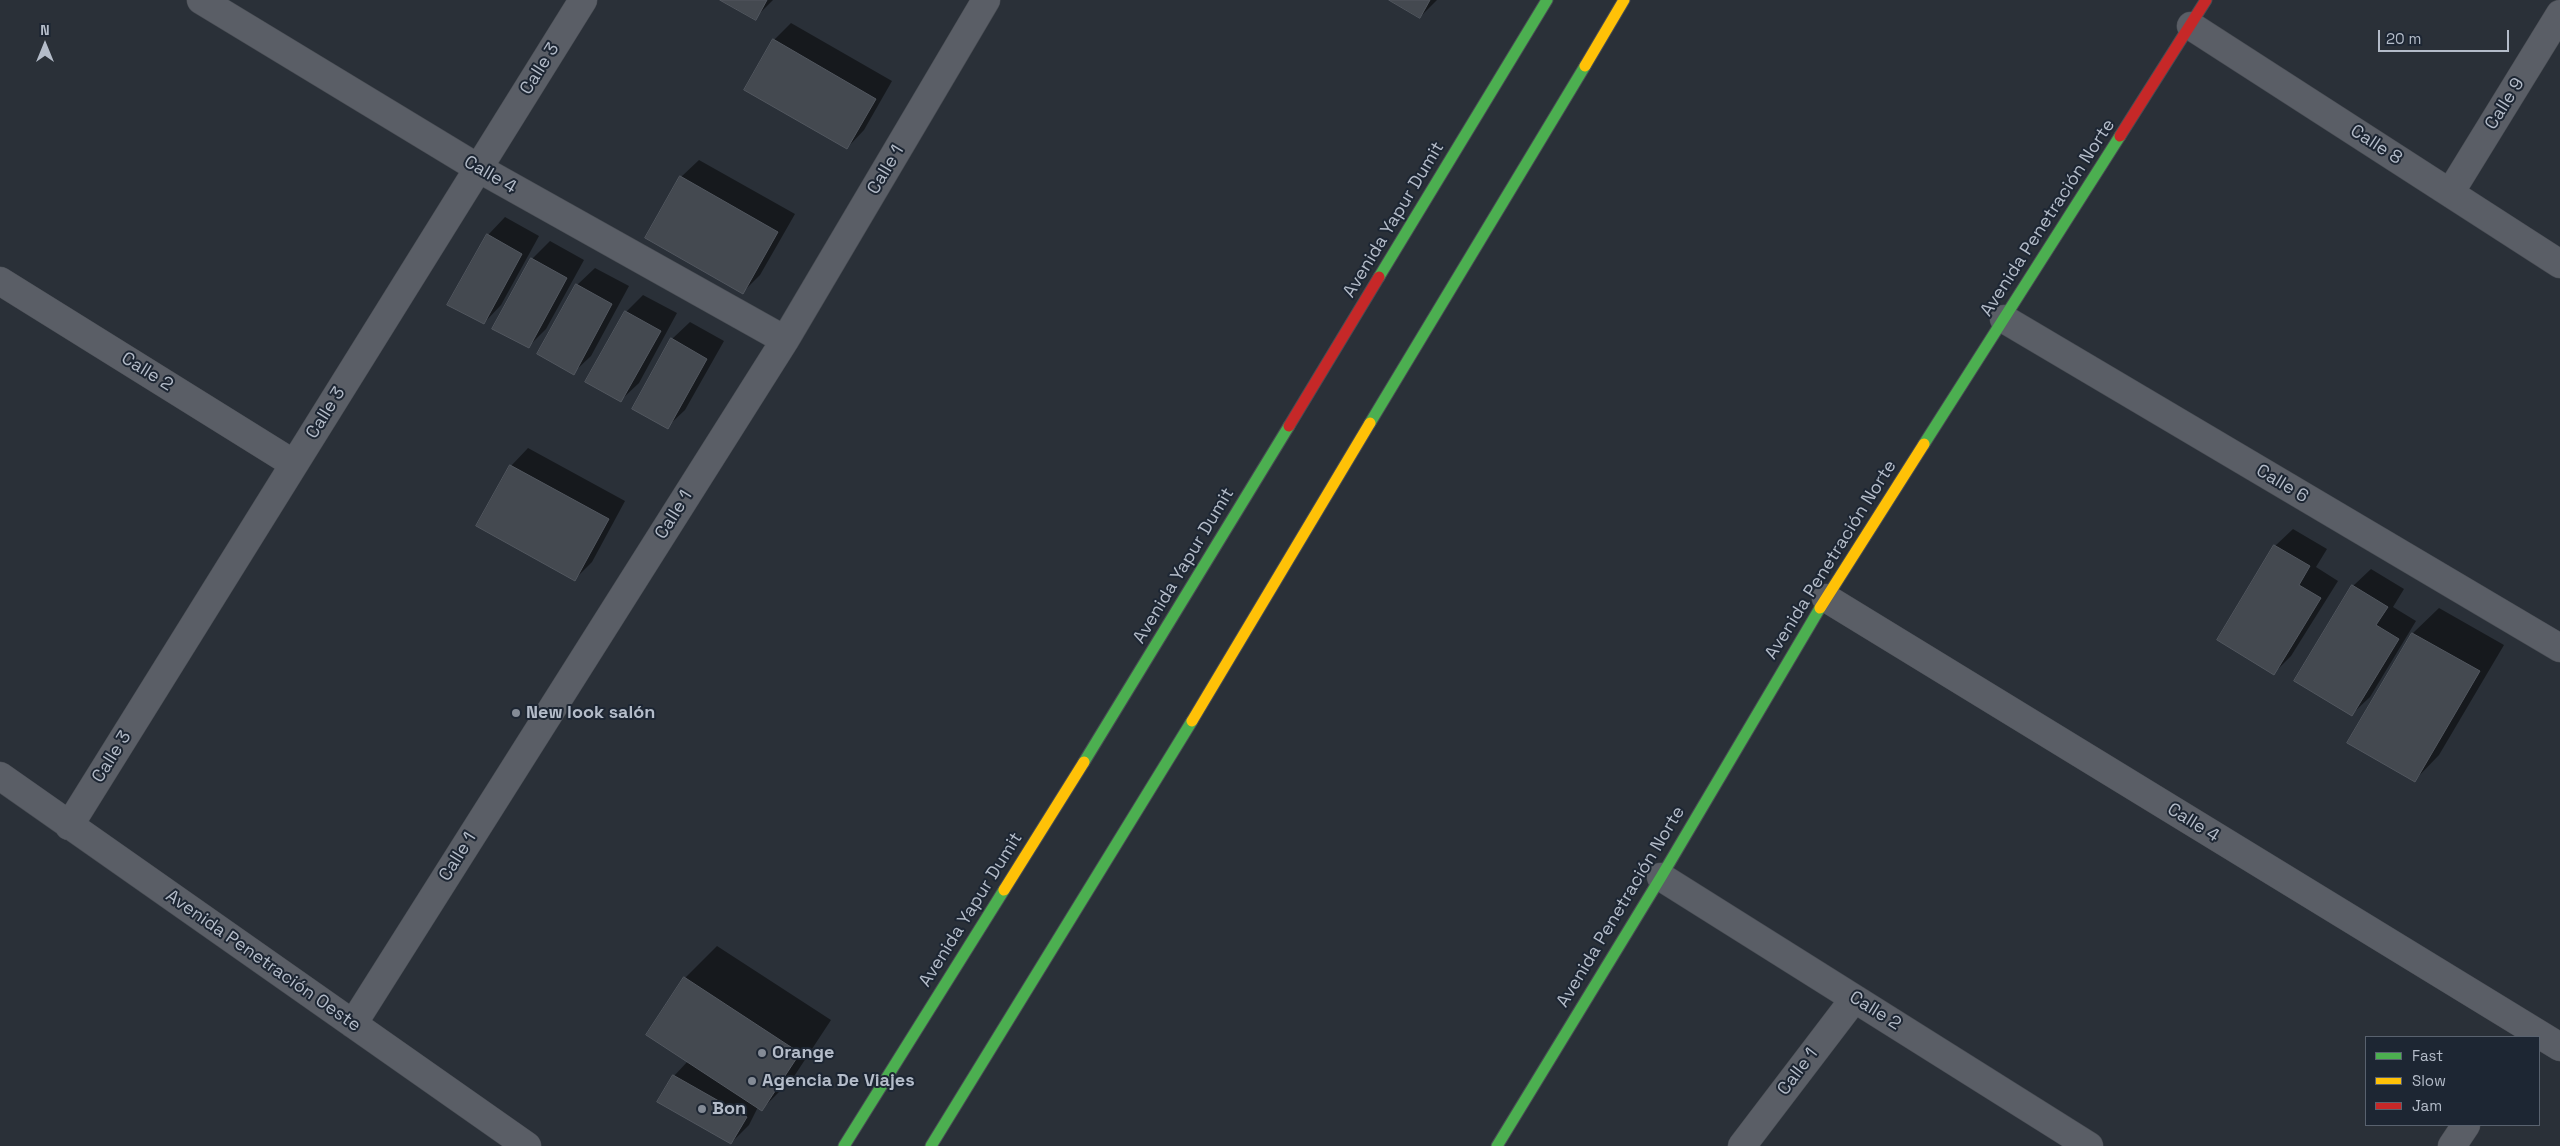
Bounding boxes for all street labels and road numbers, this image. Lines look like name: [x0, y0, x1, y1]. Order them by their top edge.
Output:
street label: Calle 3: [516, 39, 564, 99]
street label: Calle 9: [2481, 74, 2529, 134]
street label: Avenida Penetración Norte: [1976, 115, 2120, 321]
street label: Calle 8: [2346, 120, 2406, 170]
street label: Avenida Yapur Dumit: [1339, 138, 1449, 302]
street label: Calle 1: [863, 141, 909, 199]
street label: Calle 4: [460, 151, 520, 199]
street label: Calle 2: [117, 348, 177, 396]
street label: Calle 3: [302, 383, 350, 443]
street label: Avenida Penetración Norte: [1761, 456, 1901, 664]
street label: Calle 6: [2252, 460, 2312, 508]
street label: Avenida Yapur Dumit: [1129, 484, 1239, 648]
street label: Calle 1: [651, 487, 697, 543]
street label: Calle 3: [88, 727, 136, 787]
street label: Calle 4: [2163, 799, 2223, 847]
street label: Avenida Penetración Norte: [1552, 803, 1690, 1011]
street label: Calle 1: [435, 829, 481, 885]
street label: Avenida Yapur Dumit: [915, 829, 1027, 991]
street label: Avenida Penetración Oeste: [161, 885, 365, 1037]
street label: Calle 2: [1845, 987, 1905, 1035]
street label: Calle 1: [1773, 1044, 1823, 1100]

